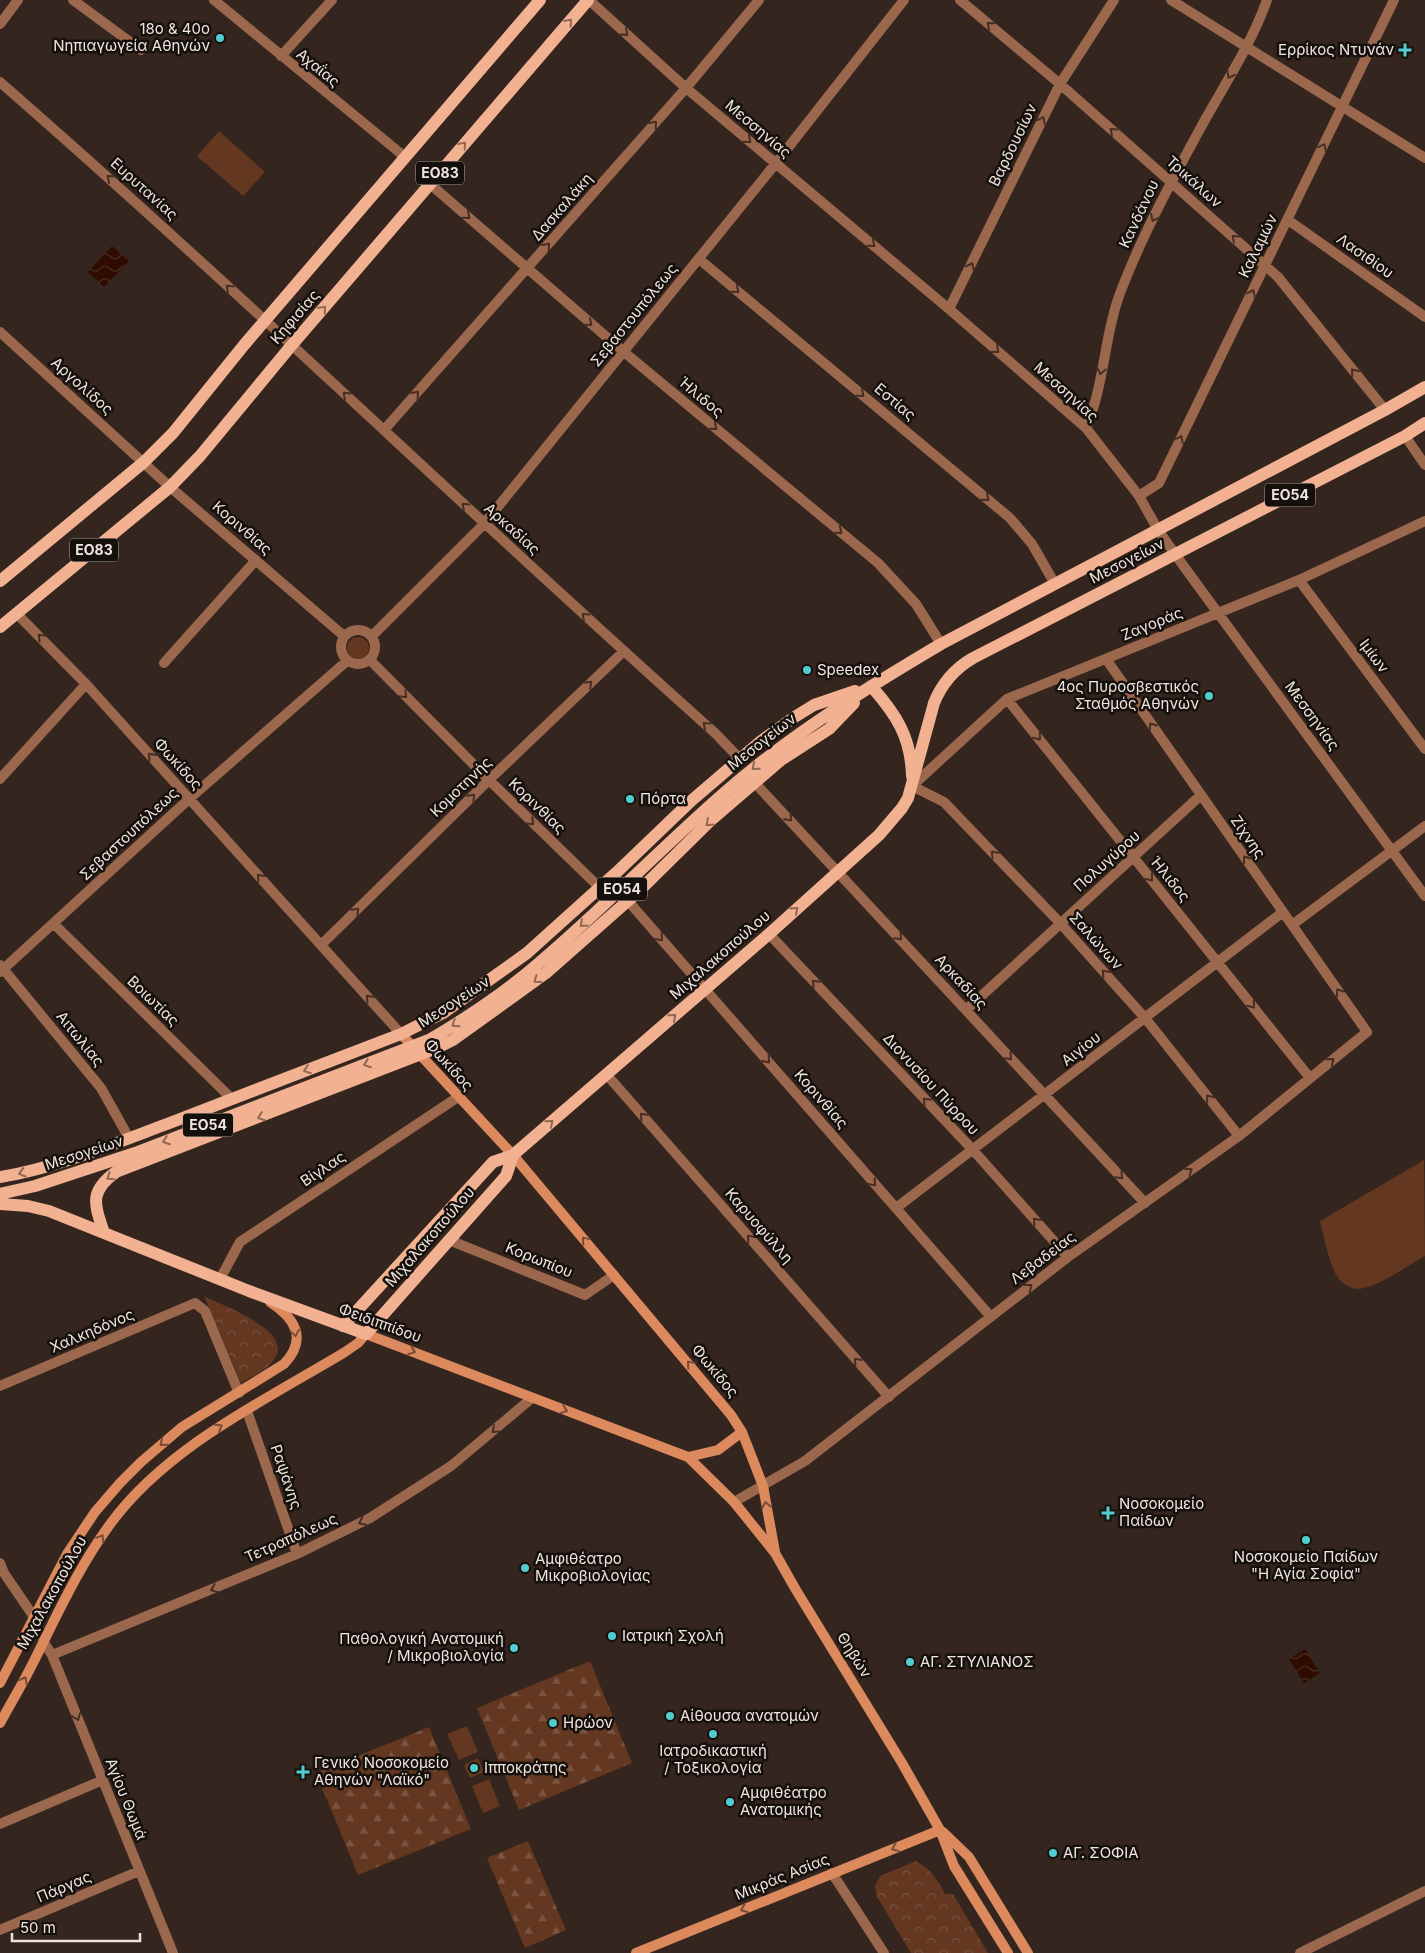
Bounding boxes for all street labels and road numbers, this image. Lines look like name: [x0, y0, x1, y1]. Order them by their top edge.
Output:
street label: Αχαΐας: [293, 44, 344, 91]
street label: Μεσσηνίας: [721, 95, 795, 162]
street label: Βαρδουσίων: [984, 100, 1041, 189]
street label: Τρικάλων: [1162, 152, 1226, 212]
street label: Ευρυτανίας: [107, 153, 182, 224]
road number: ΕΟ83: [416, 162, 464, 184]
street label: Δασκαλάκη: [527, 169, 596, 244]
street label: Κανδάνου: [1114, 177, 1163, 251]
street label: Καλαμών: [1234, 211, 1281, 281]
street label: Λασιθίου: [1333, 229, 1397, 282]
street label: Σεβαστουπόλεως: [586, 259, 681, 370]
street label: Κηφισίας: [266, 286, 323, 348]
street label: Αργολίδος: [47, 353, 117, 418]
street label: Μεσσηνίας: [1030, 358, 1103, 426]
street label: Ήλιδος: [675, 372, 728, 421]
street label: Εστίας: [871, 379, 920, 424]
road number: ΕΟ54: [1265, 484, 1315, 506]
street label: Κορινθίας: [209, 497, 276, 559]
street label: Αρκαδίας: [480, 499, 544, 559]
street label: Μεσογείων: [1086, 534, 1167, 587]
road number: ΕΟ83: [70, 538, 118, 562]
street label: Ζαγοράς: [1118, 603, 1185, 644]
street label: Ιμίων: [1355, 635, 1393, 677]
street label: Μεσσηνίας: [1281, 678, 1344, 754]
street label: Μεσογείων: [724, 709, 800, 774]
street label: Φωκίδος: [150, 734, 207, 794]
street label: Κομοτηνής: [426, 753, 496, 821]
street label: Κορινθίας: [505, 774, 570, 838]
street label: Σεβαστουπόλεως: [75, 783, 182, 884]
street label: Ζίχνης: [1227, 811, 1270, 862]
street label: Πολυγύρου: [1069, 826, 1144, 895]
street label: Ήλιδος: [1146, 852, 1195, 905]
road number: ΕΟ54: [597, 878, 647, 901]
street label: Μιχαλακοπούλου: [666, 906, 774, 1003]
street label: Σαλώνων: [1066, 908, 1127, 974]
street label: Αρκαδίας: [931, 950, 992, 1013]
street label: Βοιωτίας: [123, 971, 183, 1030]
street label: Μεσογείων: [414, 971, 493, 1032]
street label: Αιτωλίας: [52, 1007, 108, 1070]
street label: Αιγίου: [1057, 1027, 1104, 1070]
street label: Διονυσίου Πύρρου: [879, 1029, 984, 1139]
street label: Φωκίδος: [421, 1035, 478, 1095]
street label: Κορινθίας: [790, 1065, 852, 1132]
road number: ΕΟ54: [183, 1114, 233, 1136]
street label: Μεσογείων: [42, 1131, 126, 1174]
street label: Βίγλας: [297, 1147, 349, 1190]
street label: Μιχαλακοπούλου: [381, 1183, 478, 1291]
street label: Καρυοφύλλη: [721, 1184, 797, 1267]
street label: Λεβαδείας: [1006, 1227, 1079, 1288]
street label: Κορωπίου: [503, 1237, 576, 1282]
street label: Φειδιππίδου: [336, 1299, 424, 1346]
street label: Χαλκηδόνος: [47, 1304, 137, 1357]
street label: Φωκίδος: [688, 1340, 743, 1401]
street label: Ραψάνης: [267, 1442, 306, 1512]
street label: Τετραπόλεως: [242, 1509, 340, 1566]
street label: Μιχαλακοπούλου: [13, 1533, 91, 1653]
street label: Θηβών: [833, 1628, 876, 1681]
street label: Αγίου Θωμά: [101, 1755, 151, 1843]
street label: Μικράς Ασίας: [732, 1849, 832, 1904]
street label: Πάργας: [34, 1867, 94, 1906]

